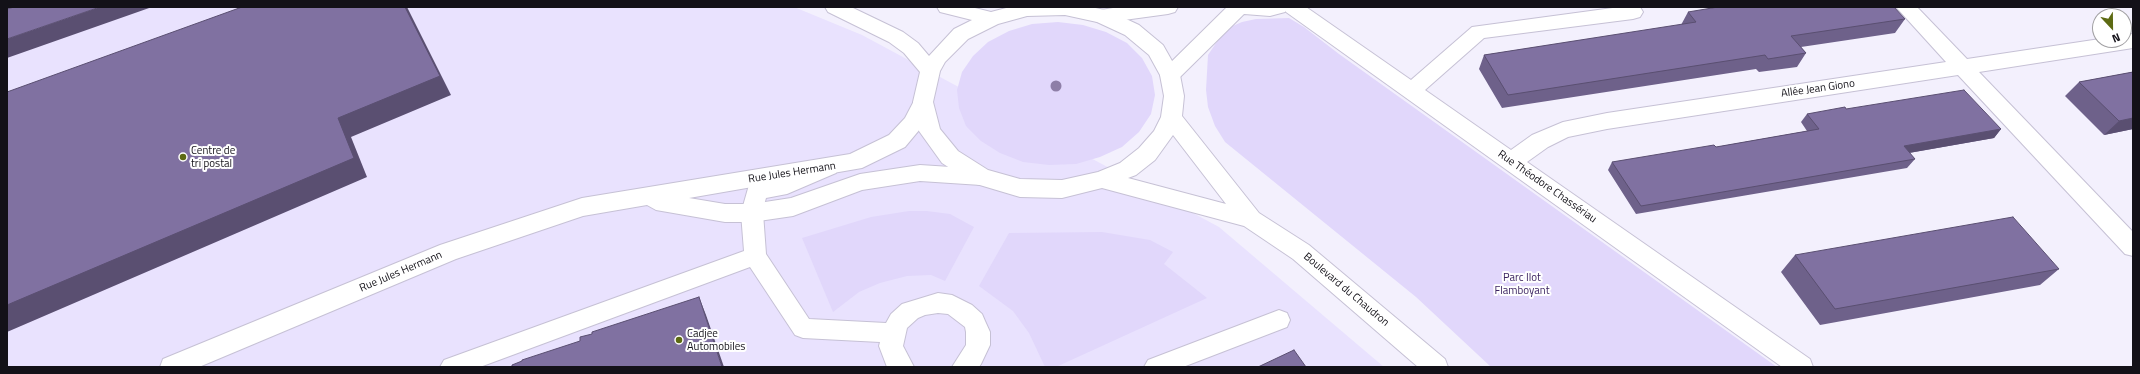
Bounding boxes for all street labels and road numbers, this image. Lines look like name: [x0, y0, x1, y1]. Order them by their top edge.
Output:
street label: Allée Jean Giono: [1780, 77, 1856, 101]
street label: Rue Théodore Chassériau: [1495, 148, 1599, 226]
street label: Rue Jules Hermann: [747, 160, 837, 186]
street label: Rue Jules Hermann: [358, 249, 444, 295]
street label: Boulevard du Chaudron: [1301, 250, 1391, 330]

